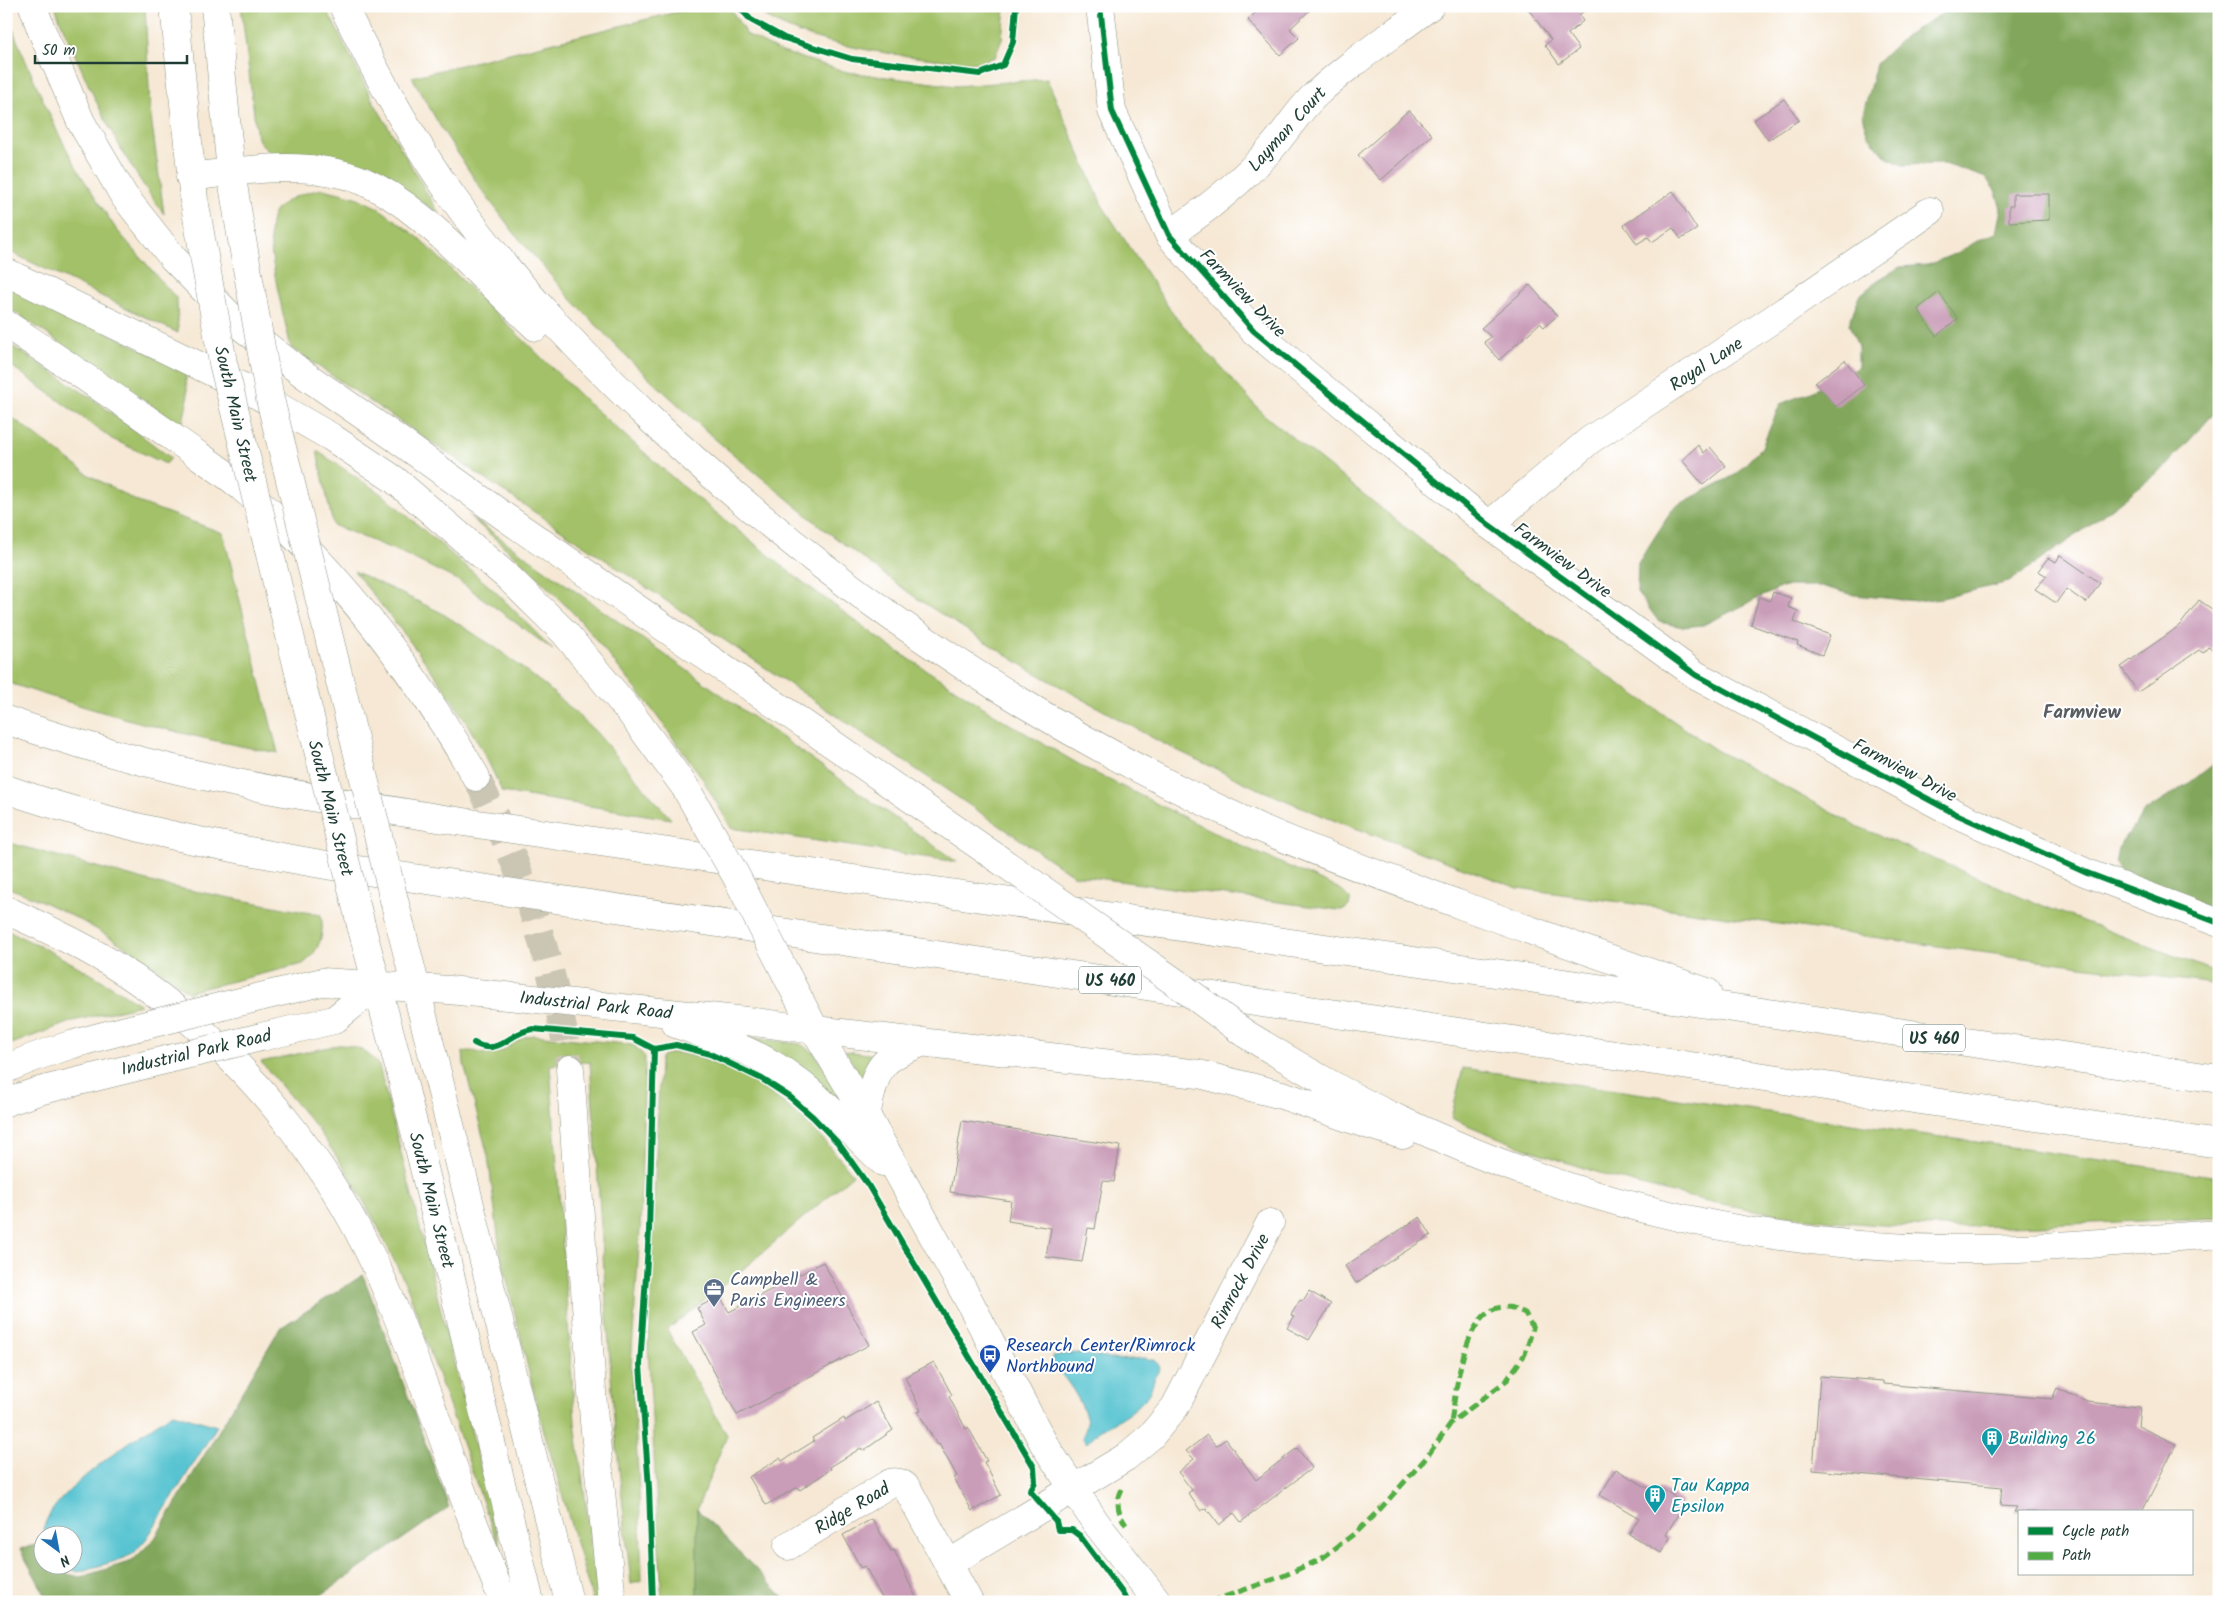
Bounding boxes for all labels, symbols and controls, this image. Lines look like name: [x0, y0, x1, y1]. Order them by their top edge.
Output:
scale bar: [35, 32, 188, 64]
text: 50 m: [42, 39, 76, 63]
street label: Layman Court: [1242, 80, 1335, 179]
street label: Farmview Drive: [1192, 243, 1292, 345]
street label: Royal Lane: [1664, 330, 1750, 400]
street label: South Main Street: [205, 343, 265, 487]
street label: Farmview Drive: [1507, 516, 1617, 607]
district label: Farmview: [2043, 698, 2122, 728]
street label: Farmview Drive: [1847, 732, 1962, 811]
street label: South Main Street: [299, 737, 361, 881]
road number: US 460: [1079, 966, 1141, 994]
street label: Industrial Park Road: [518, 984, 675, 1029]
street label: Industrial Park Road: [118, 1022, 275, 1085]
road number: US 460: [1903, 1024, 1965, 1052]
street label: South Main Street: [400, 1129, 462, 1273]
street label: Rimrock Drive: [1204, 1229, 1279, 1335]
place label: Campbell & Paris Engineers: [730, 1266, 846, 1316]
office icon: Campbell & Paris Engineers: [702, 1277, 726, 1308]
place label: Research Center/Rimrock Northbound: [1006, 1332, 1196, 1382]
bus stop icon: Research Center/Rimrock Northbound: [978, 1343, 1002, 1374]
place label: Building 26: [2008, 1425, 2096, 1454]
building icon: Building 26: [1980, 1426, 2004, 1457]
place label: Tau Kappa Epsilon: [1671, 1472, 1750, 1522]
street label: Ridge Road: [809, 1475, 897, 1543]
building icon: Tau Kappa Epsilon: [1643, 1483, 1667, 1514]
legend: [2018, 1510, 2192, 1576]
text: Cycle path: [2062, 1520, 2129, 1544]
north arrow: [32, 1526, 82, 1576]
text: Path: [2062, 1544, 2091, 1568]
text: N: [55, 1549, 74, 1572]

